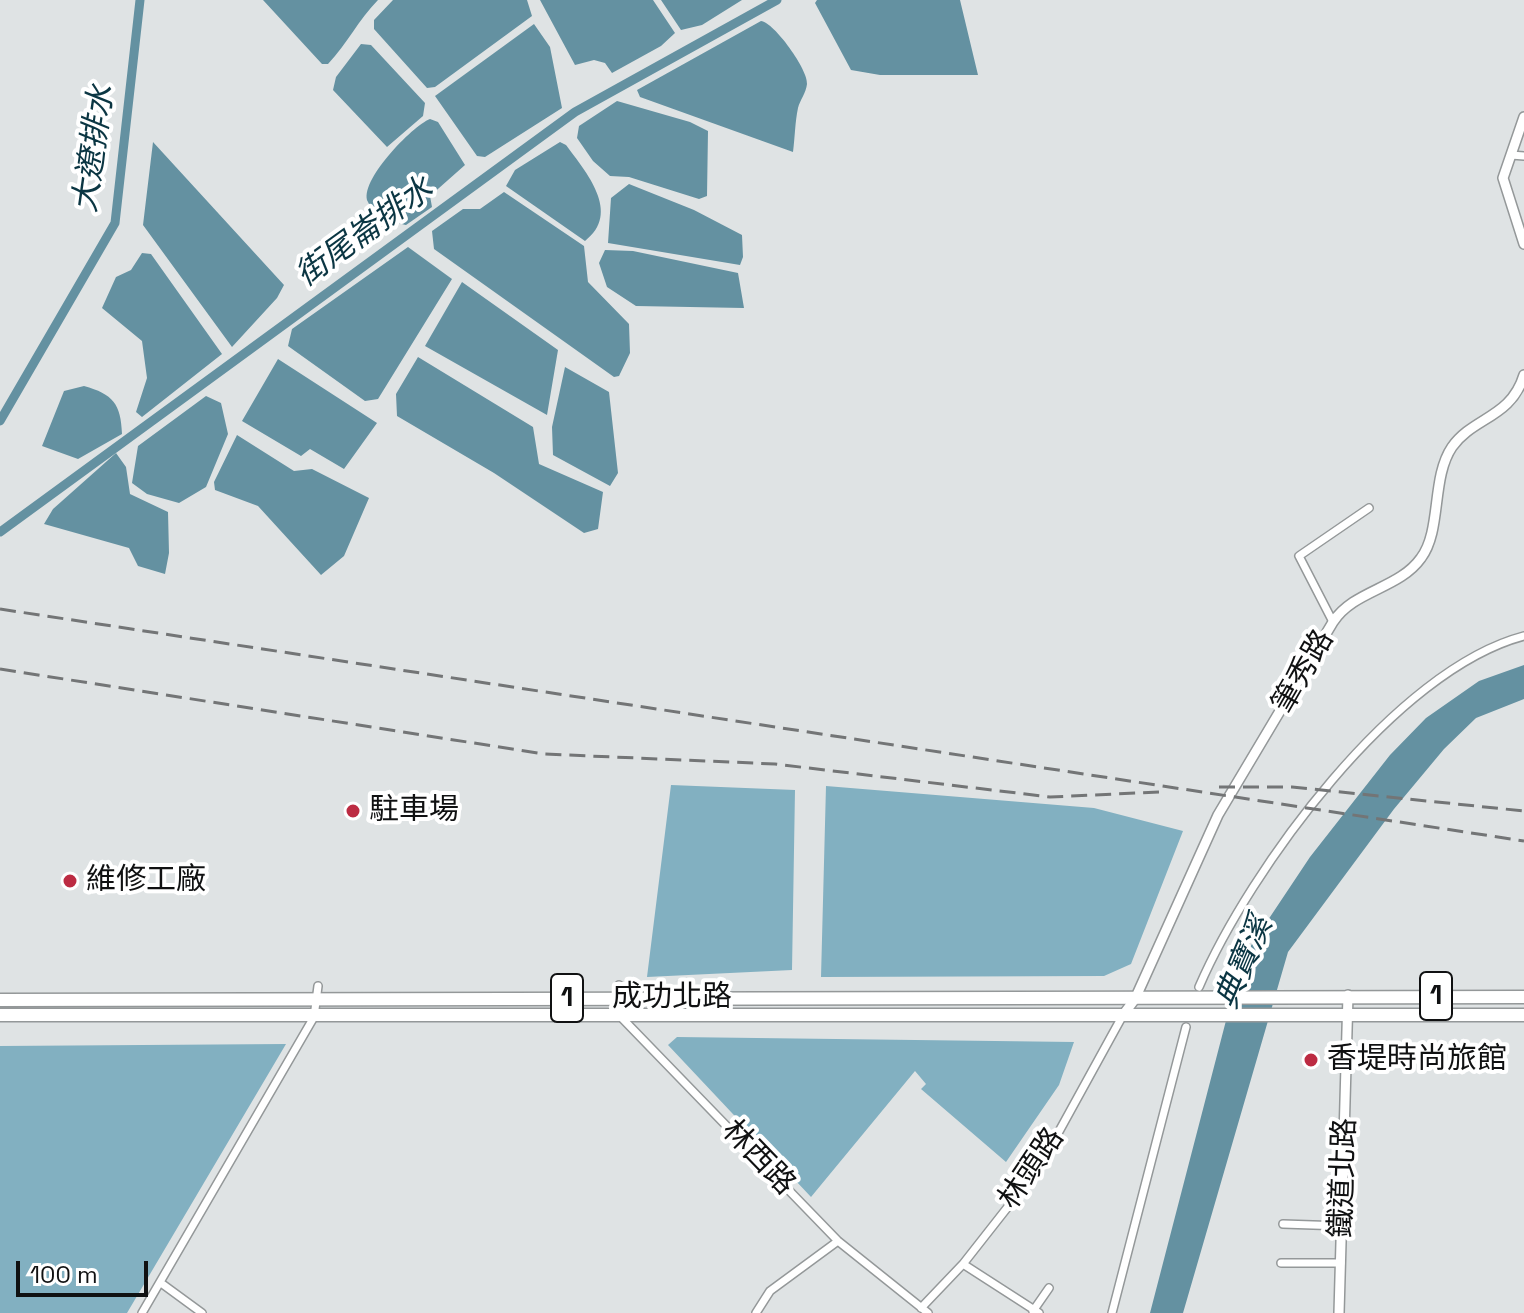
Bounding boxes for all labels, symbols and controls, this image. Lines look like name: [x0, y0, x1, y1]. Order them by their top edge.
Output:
water label: 大遼排水: [67, 83, 123, 215]
water label: 街尾崙排水: [289, 170, 441, 296]
street label: 筆秀路: [1266, 624, 1342, 720]
place label: 駐車場: [369, 793, 459, 829]
marker: 駐車場: [344, 802, 362, 820]
place label: 維修工廠: [86, 863, 206, 899]
marker: 維修工廠: [61, 872, 79, 890]
water label: 典寶溪: [1209, 911, 1281, 1015]
road number: 1: [1420, 972, 1452, 1020]
road number: 1: [551, 974, 583, 1022]
street label: 成功北路: [612, 980, 732, 1016]
place label: 香堤時尚旅館: [1327, 1042, 1507, 1078]
marker: 香堤時尚旅館: [1302, 1051, 1320, 1069]
street label: 林西路: [714, 1113, 802, 1203]
street label: 鐵道北路: [1324, 1117, 1364, 1239]
street label: 林頭路: [992, 1122, 1072, 1216]
scale bar: [20, 1245, 152, 1295]
text: 100 m: [30, 1259, 98, 1290]

